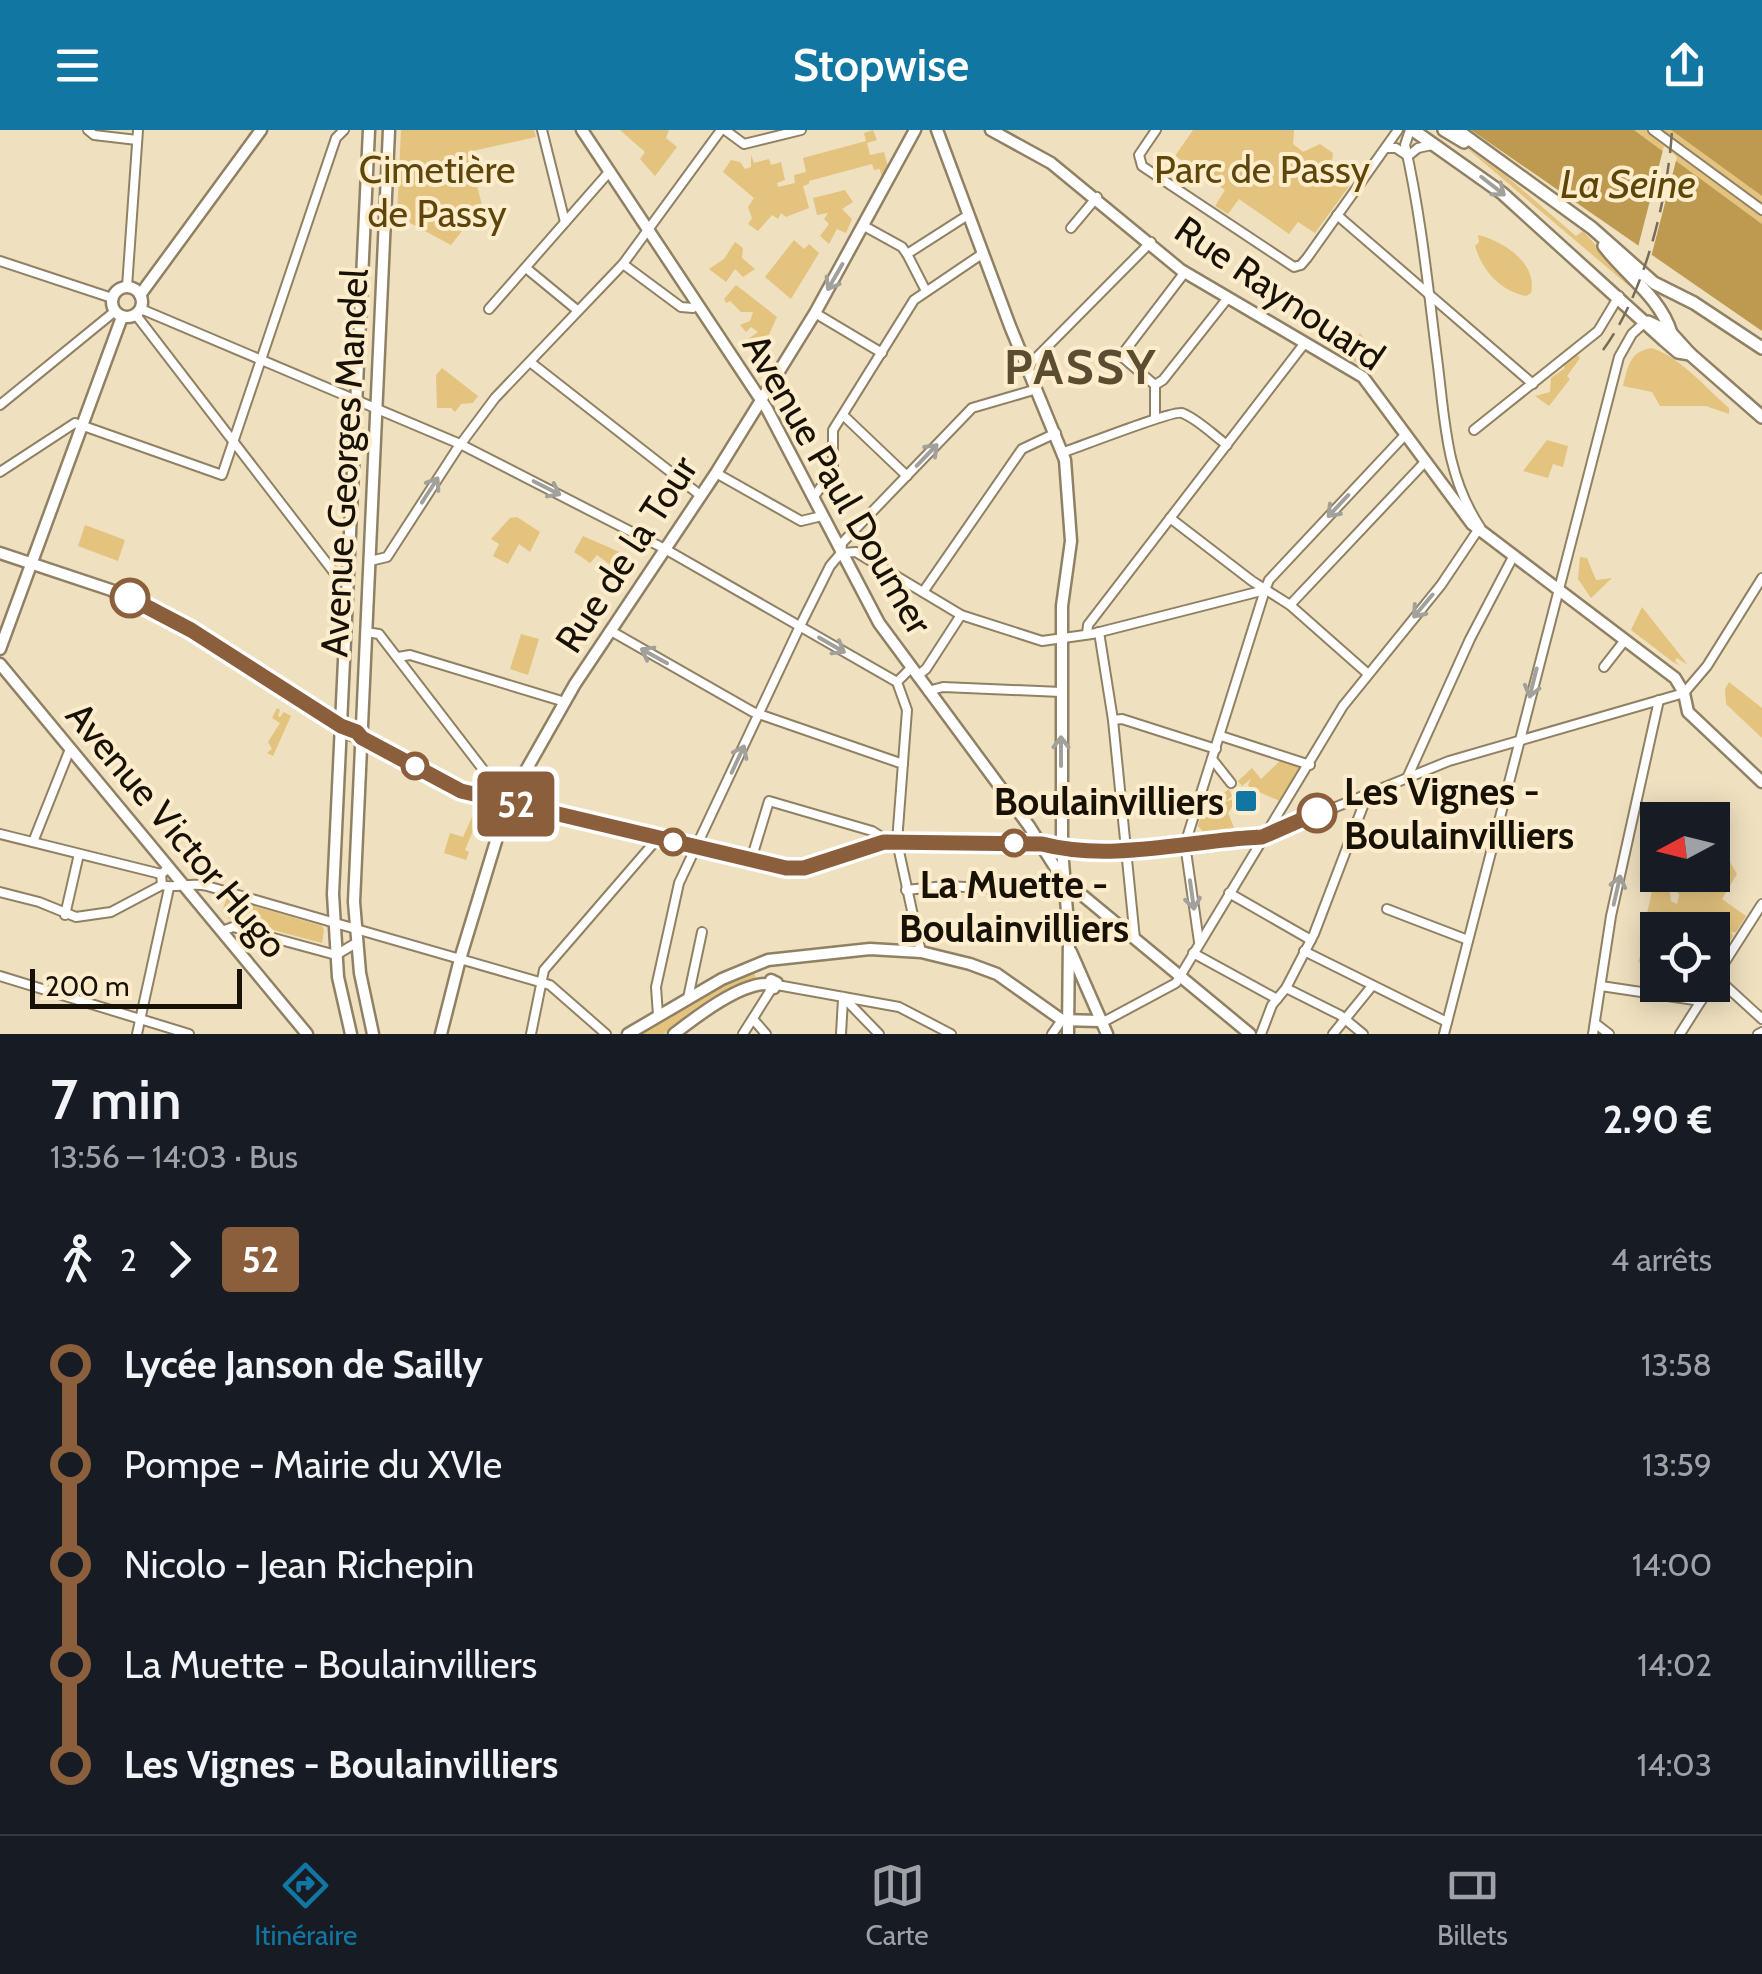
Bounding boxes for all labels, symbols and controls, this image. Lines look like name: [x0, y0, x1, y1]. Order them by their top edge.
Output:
icon: menu: [50, 38, 105, 93]
text: Stopwise: [793, 38, 969, 92]
icon: share: [1657, 38, 1712, 93]
park label: Cimetière de Passy: [359, 146, 515, 237]
park label: Parc de Passy: [1154, 146, 1370, 193]
water label: La Seine: [1560, 159, 1696, 208]
one-way arrow: [1479, 175, 1506, 196]
street label: Rue Raynouard: [1166, 206, 1394, 380]
one-way arrow: [825, 262, 845, 292]
street label: Avenue Georges Mandel: [310, 268, 378, 658]
street label: Avenue Paul Doumer: [733, 325, 943, 643]
district label: PASSY: [1004, 338, 1158, 396]
one-way arrow: [915, 443, 939, 467]
street label: Rue de la Tour: [545, 447, 707, 661]
one-way arrow: [419, 476, 440, 505]
one-way arrow: [532, 479, 561, 498]
one-way arrow: [1327, 493, 1350, 518]
unlabelled marker: [111, 579, 149, 617]
one-way arrow: [1412, 593, 1435, 618]
one-way arrow: [817, 635, 846, 655]
one-way arrow: [640, 645, 669, 665]
one-way arrow: [1522, 667, 1541, 698]
street label: Avenue Victor Hugo: [56, 693, 298, 967]
one-way arrow: [1052, 736, 1070, 768]
one-way arrow: [729, 745, 748, 775]
unlabelled marker: [402, 753, 428, 779]
place label: Les Vignes - Boulainvilliers: [1344, 768, 1574, 859]
line badge: 52: [471, 772, 561, 836]
place label: Boulainvilliers: [994, 778, 1224, 825]
text: 52: [497, 783, 535, 826]
marker: Boulainvilliers: [1233, 788, 1259, 814]
marker: Les Vignes - Boulainvilliers: [1298, 794, 1336, 832]
north arrow: [1640, 802, 1730, 892]
map controls: [1640, 802, 1730, 1002]
unlabelled marker: [660, 829, 686, 855]
marker: La Muette - Boulainvilliers: [1001, 830, 1027, 856]
place label: La Muette - Boulainvilliers: [899, 861, 1129, 952]
one-way arrow: [1609, 875, 1627, 907]
one-way arrow: [1184, 878, 1202, 910]
button: locate: [1640, 912, 1730, 1002]
scale bar: [30, 964, 242, 1008]
text: 200 m: [45, 969, 130, 1003]
text: 7 min: [50, 1066, 181, 1133]
text: 2.90 €: [1603, 1096, 1712, 1143]
text: 13:56 – 14:03 · Bus: [50, 1137, 298, 1176]
icon: walk: [50, 1232, 105, 1287]
icon: forward: [152, 1232, 207, 1287]
text: 52: [242, 1238, 279, 1281]
text: 2: [120, 1240, 137, 1279]
text: 4 arrêts: [1611, 1240, 1712, 1279]
text: Lycée Janson de Sailly: [124, 1341, 483, 1388]
text: 13:58: [1641, 1345, 1712, 1384]
text: Pompe - Mairie du XVIe: [124, 1441, 502, 1488]
text: 13:59: [1642, 1445, 1712, 1484]
text: Nicolo - Jean Richepin: [124, 1541, 474, 1588]
text: 14:00: [1632, 1545, 1712, 1584]
text: La Muette - Boulainvilliers: [124, 1641, 537, 1688]
text: 14:02: [1637, 1645, 1712, 1684]
text: Les Vignes - Boulainvilliers: [124, 1741, 558, 1788]
text: 14:03: [1637, 1745, 1712, 1784]
tab: Itinéraire: [254, 1858, 357, 1952]
tab: Carte: [865, 1858, 929, 1952]
tab: Billets: [1437, 1858, 1508, 1952]

